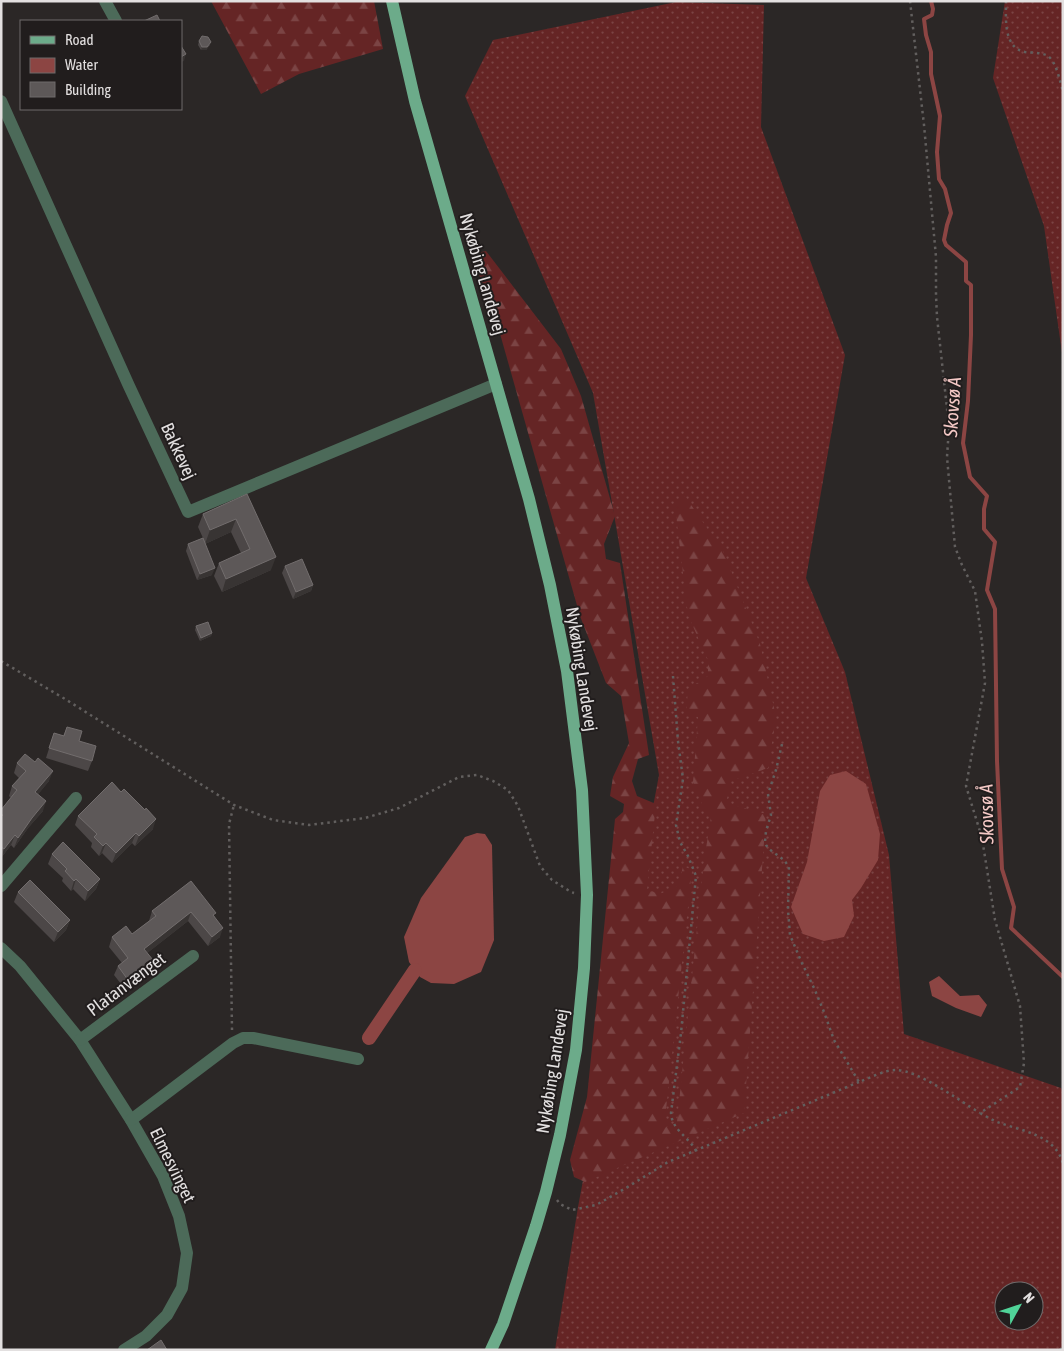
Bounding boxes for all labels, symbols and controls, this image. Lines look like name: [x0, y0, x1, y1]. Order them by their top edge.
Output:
legend: [20, 20, 182, 110]
text: Road: [65, 31, 94, 48]
text: Water: [65, 56, 98, 73]
text: Building: [65, 81, 111, 98]
street label: Nykøbing Landevej: [456, 211, 510, 337]
water label: Skovsø Å: [939, 376, 965, 439]
street label: Bakkevej: [157, 419, 201, 483]
street label: Nykøbing Landevej: [562, 605, 602, 733]
water label: Skovsø Å: [974, 784, 998, 845]
street label: Platanvænget: [83, 948, 169, 1020]
street label: Nykøbing Landevej: [532, 1007, 572, 1135]
street label: Elmesvinget: [146, 1124, 200, 1206]
north arrow: [994, 1281, 1044, 1331]
text: N: [1020, 1289, 1038, 1306]

